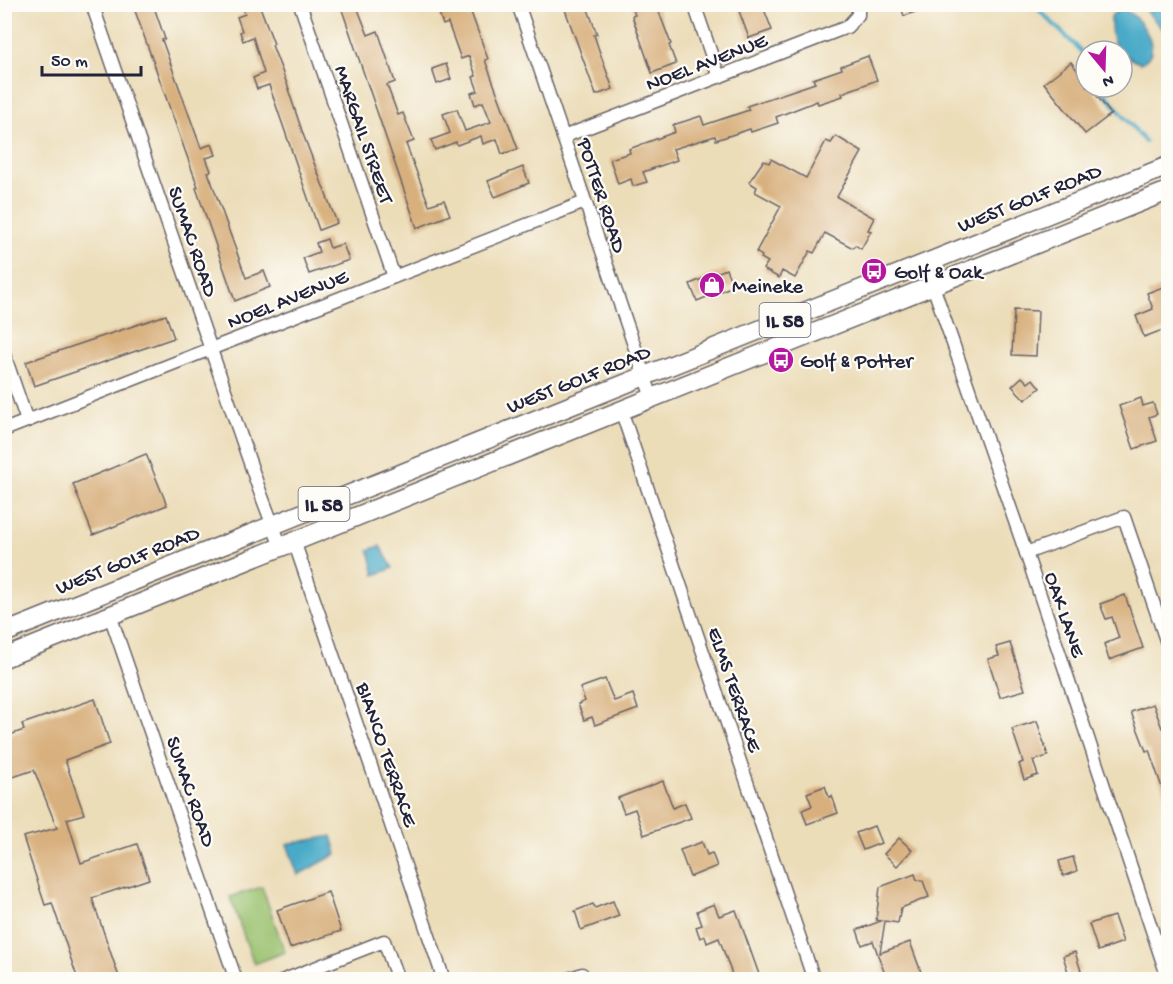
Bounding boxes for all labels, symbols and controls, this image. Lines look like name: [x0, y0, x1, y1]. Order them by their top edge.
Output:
street label: NOEL AVENUE: [643, 29, 772, 99]
scale bar: [42, 39, 141, 77]
north arrow: [1074, 39, 1134, 99]
text: 50 m: [51, 52, 88, 73]
street label: MARGAIL STREET: [326, 63, 397, 208]
text: N: [1099, 69, 1116, 91]
street label: POTTER ROAD: [569, 135, 630, 257]
street label: WEST GOLF ROAD: [955, 160, 1106, 240]
street label: SUMAC ROAD: [160, 184, 221, 301]
bus stop icon: Golf & Oak: [859, 256, 889, 286]
place label: Golf & Oak: [894, 262, 985, 287]
street label: NOEL AVENUE: [224, 265, 353, 337]
shop icon: Meineke: [697, 270, 727, 300]
place label: Meineke: [732, 276, 804, 301]
road number: IL 58: [760, 303, 810, 337]
street label: WEST GOLF ROAD: [504, 341, 655, 421]
bus stop icon: Golf & Potter: [766, 345, 796, 375]
place label: Golf & Potter: [800, 351, 914, 376]
road number: IL 58: [298, 487, 350, 521]
street label: WEST GOLF ROAD: [53, 522, 204, 602]
street label: OAK LANE: [1036, 569, 1089, 662]
street label: ELMS TERRACE: [700, 625, 766, 757]
street label: BIANCO TERRACE: [348, 679, 421, 831]
street label: SUMAC ROAD: [158, 734, 219, 851]

